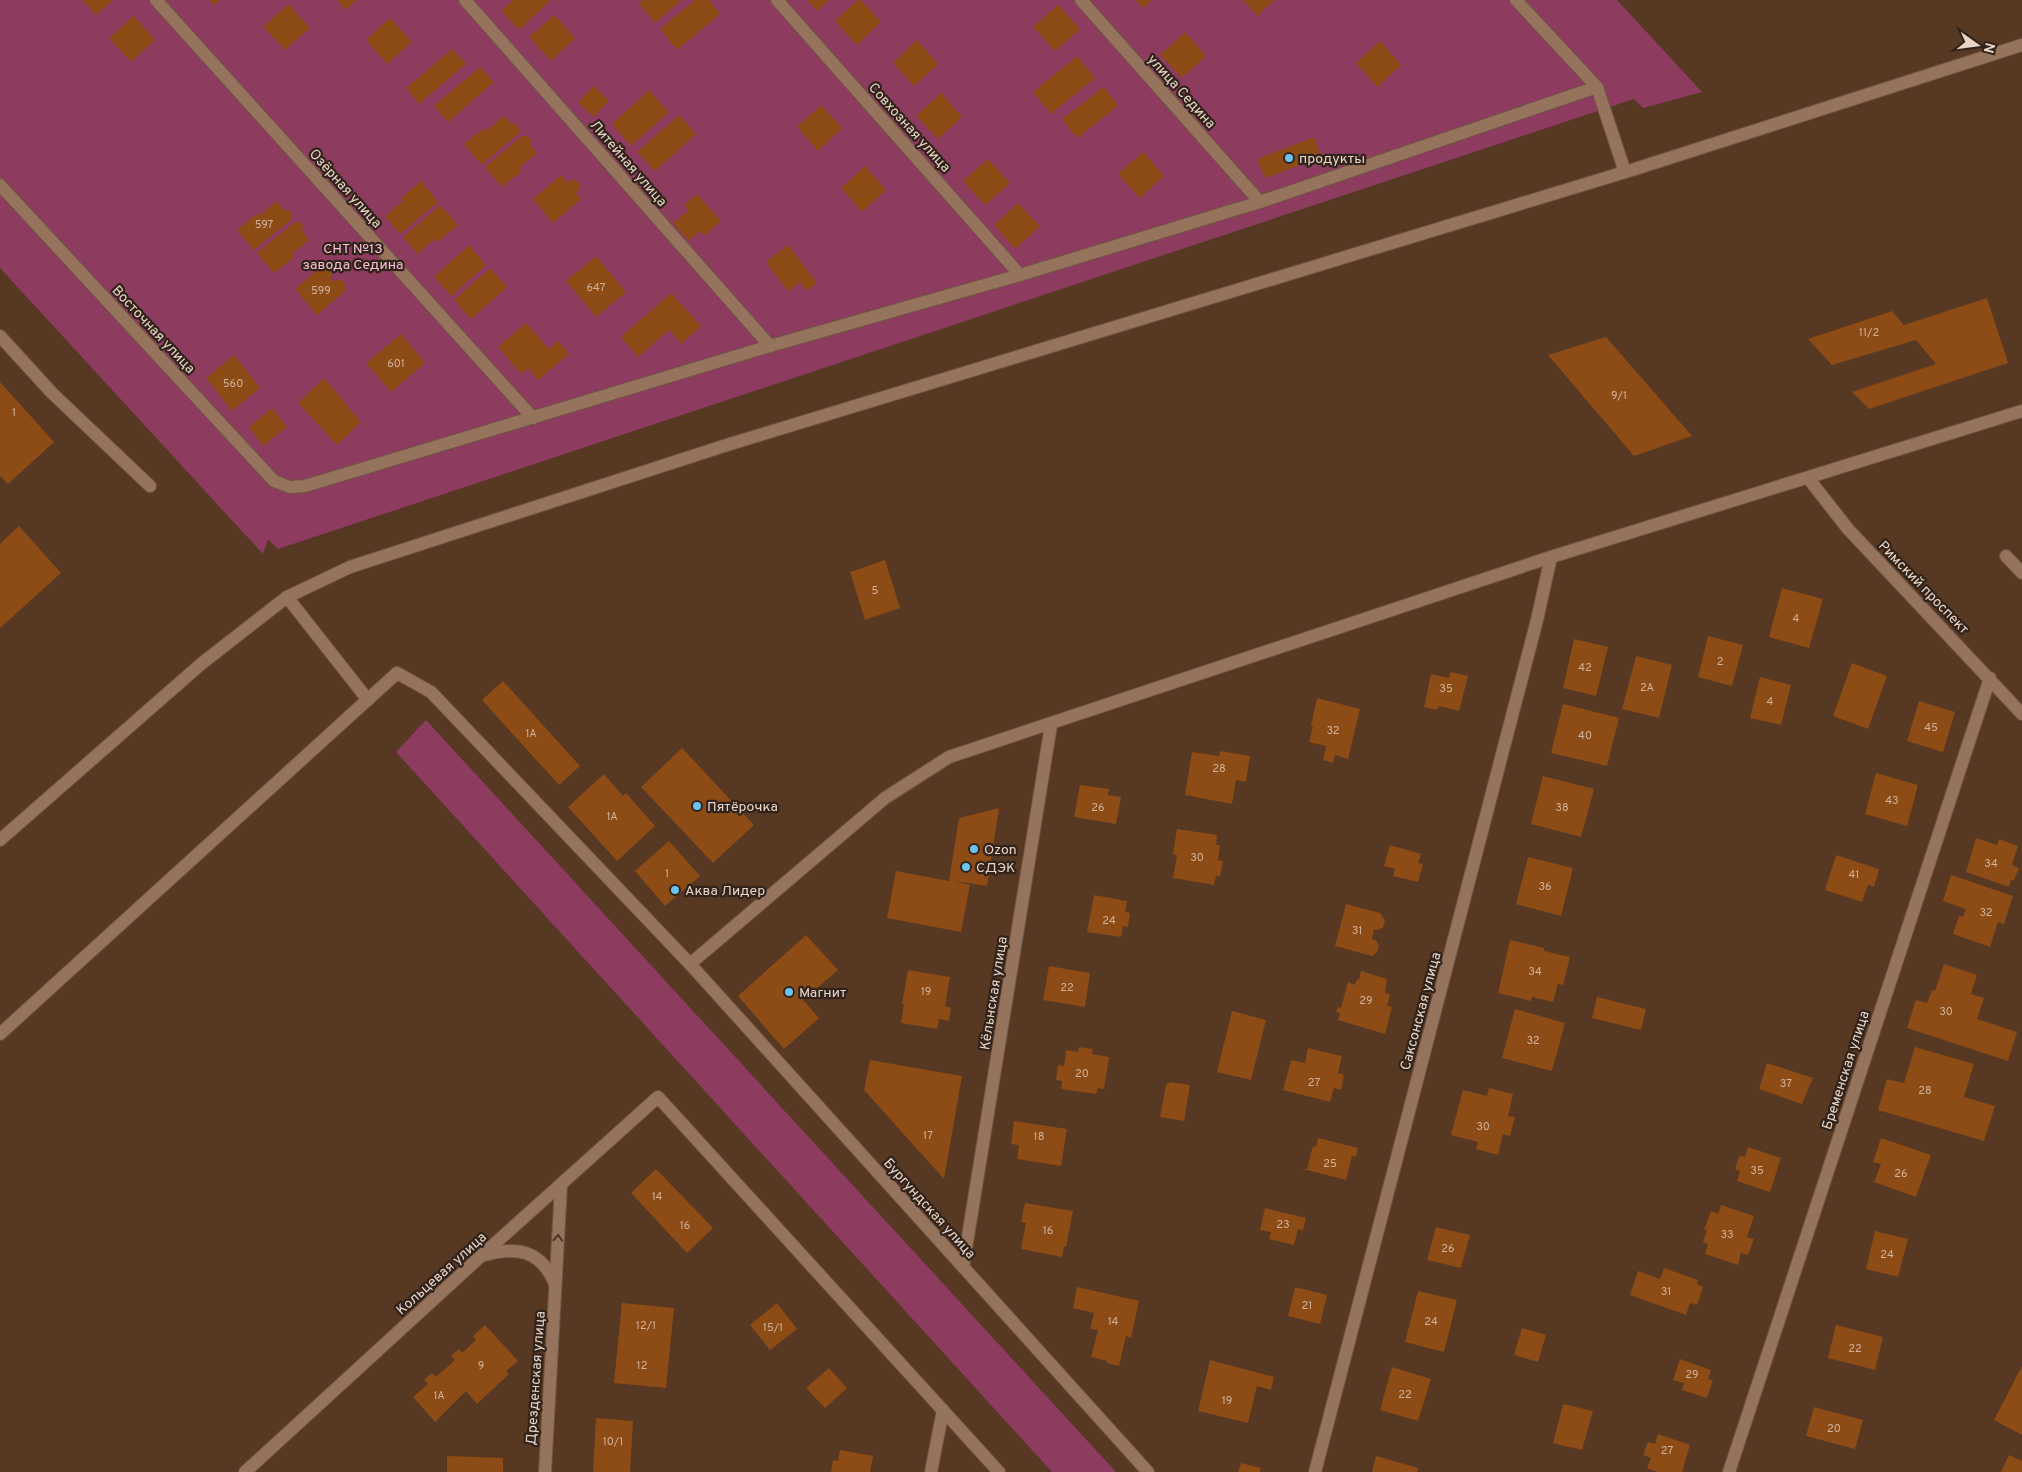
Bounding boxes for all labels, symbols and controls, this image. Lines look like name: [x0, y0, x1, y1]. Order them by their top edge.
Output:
north arrow: [1952, 20, 2002, 70]
text: N: [1979, 41, 1998, 55]
street label: улица Седина: [1143, 52, 1219, 132]
street label: Совхозная улица: [864, 80, 953, 176]
street label: Литейная улица: [586, 117, 670, 211]
street label: Озёрная улица: [305, 146, 385, 232]
place label: продукты: [1299, 151, 1365, 168]
marker: продукты: [1283, 152, 1295, 164]
house number: 597: [255, 218, 274, 232]
park label: СНТ №13 завода Седина: [303, 241, 403, 274]
house number: 647: [586, 281, 606, 295]
street label: Восточная улица: [108, 283, 198, 378]
house number: 599: [311, 284, 331, 298]
house number: 11/2: [1859, 326, 1879, 340]
house number: 601: [387, 357, 405, 371]
house number: 560: [223, 377, 243, 391]
house number: 9/1: [1611, 389, 1627, 403]
house number: 1: [12, 406, 16, 420]
street label: Римский проспект: [1874, 538, 1972, 638]
house number: 5: [872, 584, 879, 598]
house number: 4: [1793, 612, 1800, 626]
house number: 2: [1717, 655, 1723, 669]
house number: 42: [1578, 661, 1592, 675]
house number: 2А: [1640, 681, 1654, 695]
house number: 35: [1439, 682, 1453, 696]
house number: 4: [1767, 695, 1774, 709]
house number: 45: [1924, 721, 1938, 735]
house number: 32: [1326, 724, 1340, 738]
house number: 1А: [525, 727, 537, 741]
house number: 40: [1578, 729, 1592, 743]
house number: 28: [1212, 762, 1226, 776]
house number: 43: [1885, 794, 1899, 808]
place label: Пятёрочка: [707, 799, 778, 816]
marker: Пятёрочка: [691, 800, 703, 812]
house number: 26: [1091, 801, 1105, 815]
house number: 38: [1555, 801, 1569, 815]
house number: 1А: [606, 810, 618, 824]
place label: Ozon: [984, 842, 1017, 859]
marker: Ozon: [968, 843, 980, 855]
house number: 30: [1190, 851, 1204, 865]
house number: 34: [1984, 857, 1998, 871]
place label: СДЭК: [976, 860, 1015, 877]
marker: СДЭК: [960, 861, 972, 873]
house number: 1: [665, 867, 669, 881]
house number: 41: [1849, 868, 1859, 882]
house number: 36: [1538, 880, 1552, 894]
place label: Аква Лидер: [685, 883, 765, 900]
marker: Аква Лидер: [669, 884, 681, 896]
house number: 32: [1979, 906, 1993, 920]
house number: 24: [1102, 914, 1116, 928]
house number: 31: [1352, 924, 1362, 938]
street label: Кёльнская улица: [977, 935, 1012, 1051]
street label: Саксонская улица: [1398, 950, 1445, 1072]
house number: 34: [1528, 965, 1542, 979]
house number: 22: [1060, 981, 1074, 995]
place label: Магнит: [799, 985, 846, 1002]
house number: 19: [921, 985, 931, 999]
marker: Магнит: [783, 986, 795, 998]
house number: 29: [1359, 994, 1373, 1008]
house number: 30: [1939, 1005, 1953, 1019]
street label: Бременская улица: [1819, 1009, 1874, 1132]
house number: 32: [1526, 1034, 1540, 1048]
house number: 20: [1075, 1067, 1089, 1081]
house number: 27: [1308, 1076, 1320, 1090]
house number: 37: [1780, 1077, 1792, 1091]
house number: 28: [1918, 1084, 1932, 1098]
house number: 30: [1476, 1120, 1490, 1134]
house number: 17: [923, 1129, 933, 1143]
house number: 18: [1034, 1130, 1044, 1144]
street label: Бургундская улица: [879, 1155, 979, 1263]
house number: 25: [1323, 1157, 1337, 1171]
house number: 35: [1750, 1164, 1764, 1178]
house number: 26: [1894, 1167, 1908, 1181]
house number: 14: [652, 1190, 663, 1204]
house number: 23: [1276, 1218, 1290, 1232]
house number: 16: [680, 1219, 690, 1233]
house number: 16: [1043, 1224, 1053, 1238]
house number: 33: [1720, 1228, 1734, 1242]
street label: Кольцевая улица: [393, 1229, 491, 1319]
one-way arrow: [553, 1234, 564, 1242]
house number: 26: [1441, 1242, 1455, 1256]
house number: 24: [1880, 1248, 1894, 1262]
house number: 31: [1661, 1285, 1671, 1299]
house number: 21: [1302, 1299, 1312, 1313]
street label: Дрезденская улица: [523, 1310, 550, 1446]
house number: 14: [1108, 1315, 1119, 1329]
house number: 24: [1424, 1315, 1438, 1329]
house number: 12/1: [636, 1319, 656, 1333]
house number: 15/1: [763, 1321, 783, 1335]
house number: 22: [1848, 1342, 1862, 1356]
house number: 9: [478, 1359, 484, 1373]
house number: 12: [637, 1359, 647, 1373]
house number: 29: [1685, 1368, 1699, 1382]
house number: 22: [1398, 1388, 1412, 1402]
house number: 1А: [433, 1389, 445, 1403]
house number: 19: [1222, 1394, 1232, 1408]
house number: 20: [1827, 1422, 1841, 1436]
house number: 10/1: [603, 1435, 623, 1449]
house number: 27: [1661, 1444, 1673, 1458]

